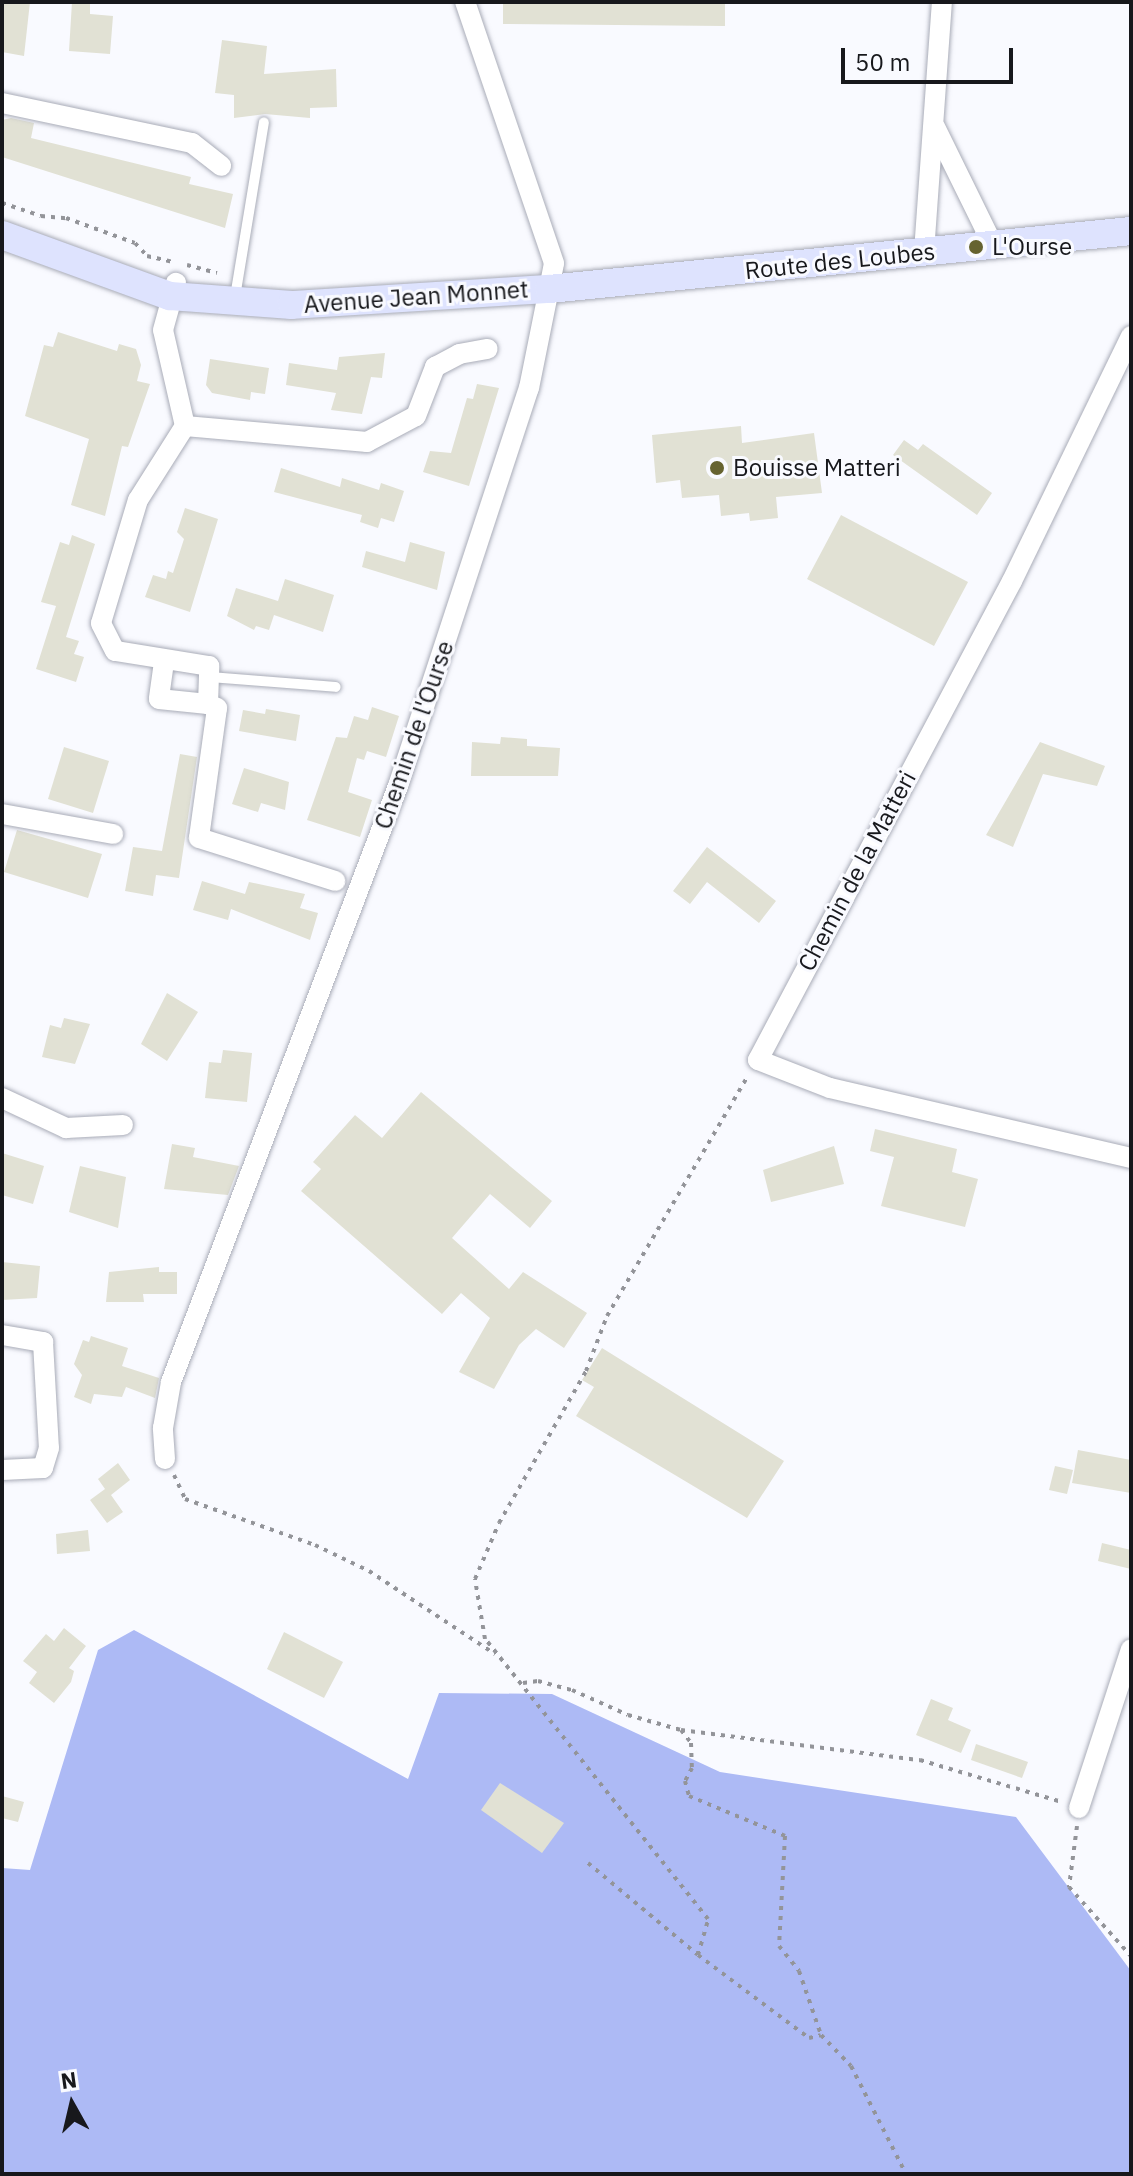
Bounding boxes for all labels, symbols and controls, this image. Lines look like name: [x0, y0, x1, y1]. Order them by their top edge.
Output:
scale bar: [845, 32, 1017, 82]
text: 50 m: [855, 46, 910, 78]
place label: L'Ourse: [992, 233, 1072, 261]
street label: Route des Loubes: [743, 237, 937, 285]
marker: L'Ourse: [967, 238, 985, 256]
street label: Avenue Jean Monnet: [303, 275, 529, 319]
place label: Bouisse Matteri: [733, 454, 901, 482]
marker: Bouisse Matteri: [708, 459, 726, 477]
street label: Chemin de l'Ourse: [368, 637, 460, 833]
street label: Chemin de la Matteri: [792, 766, 922, 976]
north arrow: [32, 2064, 112, 2144]
text: N: [59, 2064, 78, 2095]

